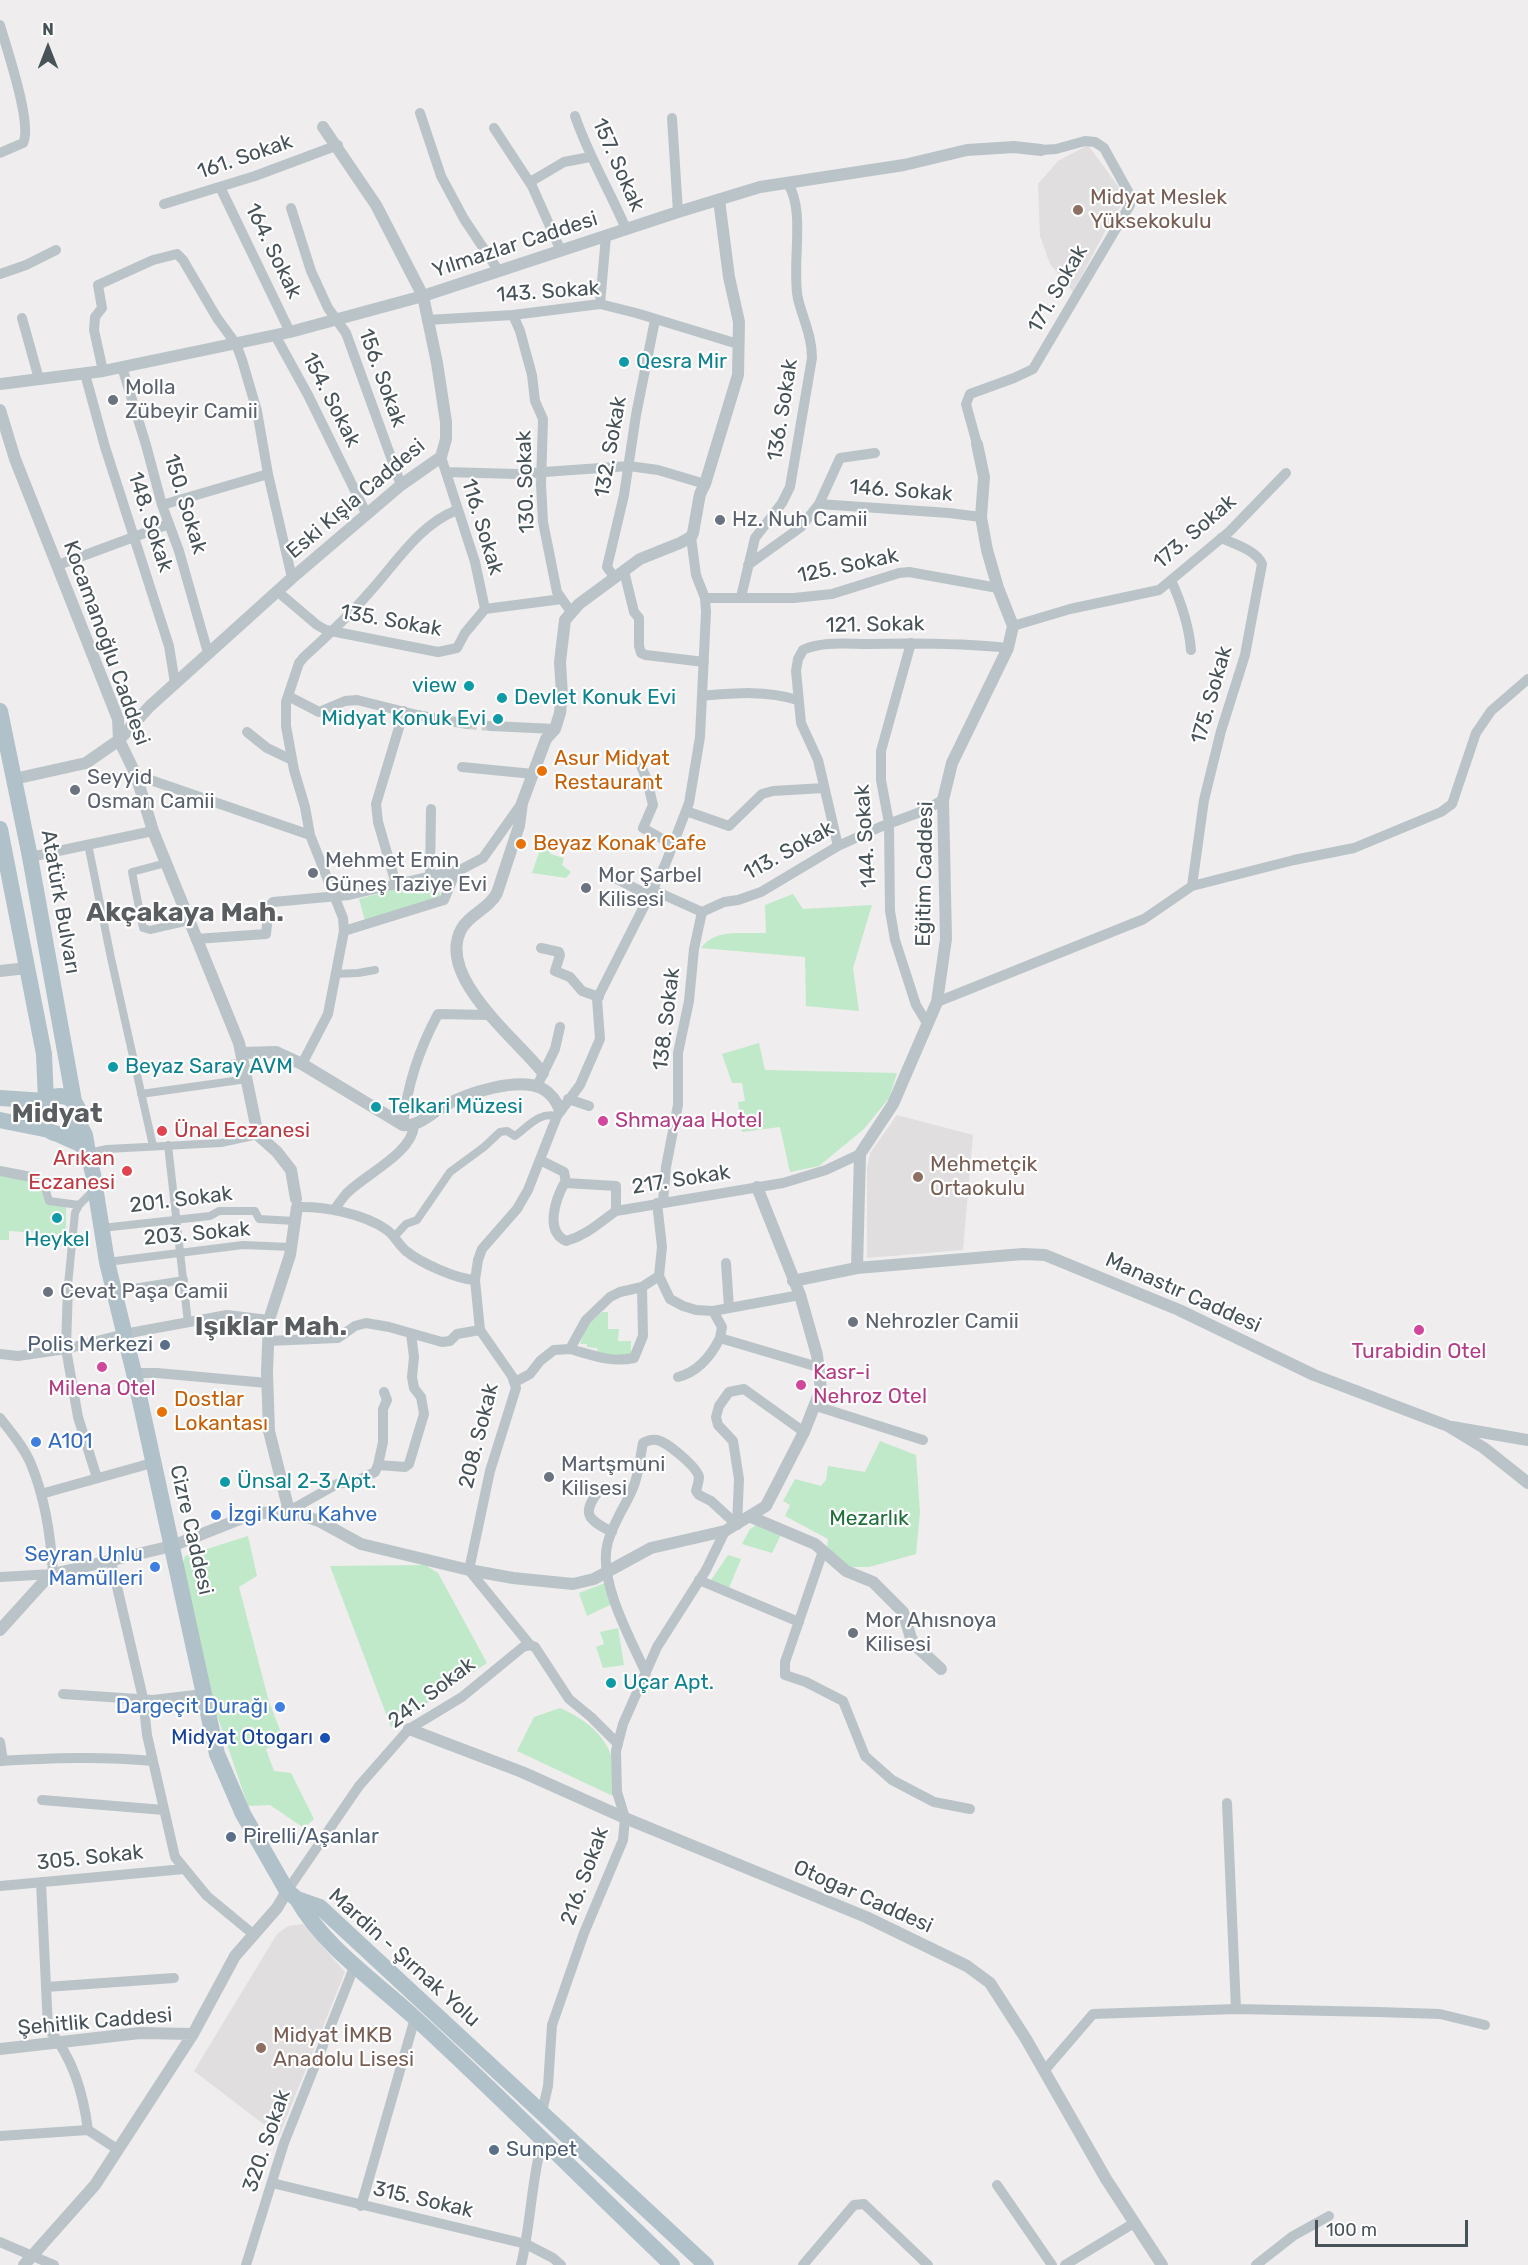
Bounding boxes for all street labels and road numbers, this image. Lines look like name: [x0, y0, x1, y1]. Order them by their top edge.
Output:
street label: 157. Sokak: [586, 114, 650, 216]
street label: 161. Sokak: [194, 129, 296, 185]
street label: 164. Sokak: [239, 199, 307, 303]
street label: Yılmazlar Caddesi: [429, 206, 601, 284]
street label: 171. Sokak: [1023, 241, 1093, 337]
street label: 143. Sokak: [496, 276, 600, 308]
street label: 156. Sokak: [353, 325, 411, 431]
street label: 154. Sokak: [296, 348, 366, 452]
street label: 136. Sokak: [763, 357, 803, 463]
street label: 132. Sokak: [590, 394, 632, 500]
street label: 130. Sokak: [512, 430, 540, 534]
street label: Eski Kışla Caddesi: [282, 434, 430, 564]
street label: 150. Sokak: [158, 451, 212, 557]
street label: 148. Sokak: [122, 469, 178, 575]
street label: 146. Sokak: [849, 475, 953, 507]
street label: 116. Sokak: [455, 476, 509, 578]
street label: 173. Sokak: [1149, 489, 1241, 575]
street label: Kocamanoğlu Caddesi: [57, 537, 155, 749]
street label: 125. Sokak: [795, 543, 901, 589]
street label: 135. Sokak: [338, 600, 444, 642]
street label: 121. Sokak: [825, 612, 925, 638]
street label: 175. Sokak: [1186, 643, 1238, 747]
street label: 144. Sokak: [850, 784, 882, 888]
street label: Eğitim Caddesi: [911, 801, 939, 947]
street label: 113. Sokak: [740, 816, 838, 886]
street label: Atatürk Bulvarı: [35, 828, 85, 976]
street label: 138. Sokak: [648, 966, 686, 1072]
street label: 217. Sokak: [630, 1160, 732, 1200]
street label: 201. Sokak: [128, 1181, 234, 1219]
street label: 203. Sokak: [143, 1217, 251, 1251]
street label: Manastır Caddesi: [1101, 1247, 1265, 1339]
street label: 208. Sokak: [454, 1381, 504, 1491]
street label: Cizre Caddesi: [164, 1463, 218, 1597]
street label: 241. Sokak: [384, 1652, 480, 1734]
street label: 216. Sokak: [556, 1823, 614, 1929]
street label: 305. Sokak: [36, 1840, 144, 1876]
street label: Otogar Caddesi: [789, 1855, 937, 1939]
street label: Mardin - Şırnak Yolu: [323, 1883, 485, 2033]
street label: Şehitlik Caddesi: [17, 2003, 173, 2041]
street label: 320. Sokak: [238, 2087, 296, 2195]
street label: 315. Sokak: [370, 2176, 476, 2224]

